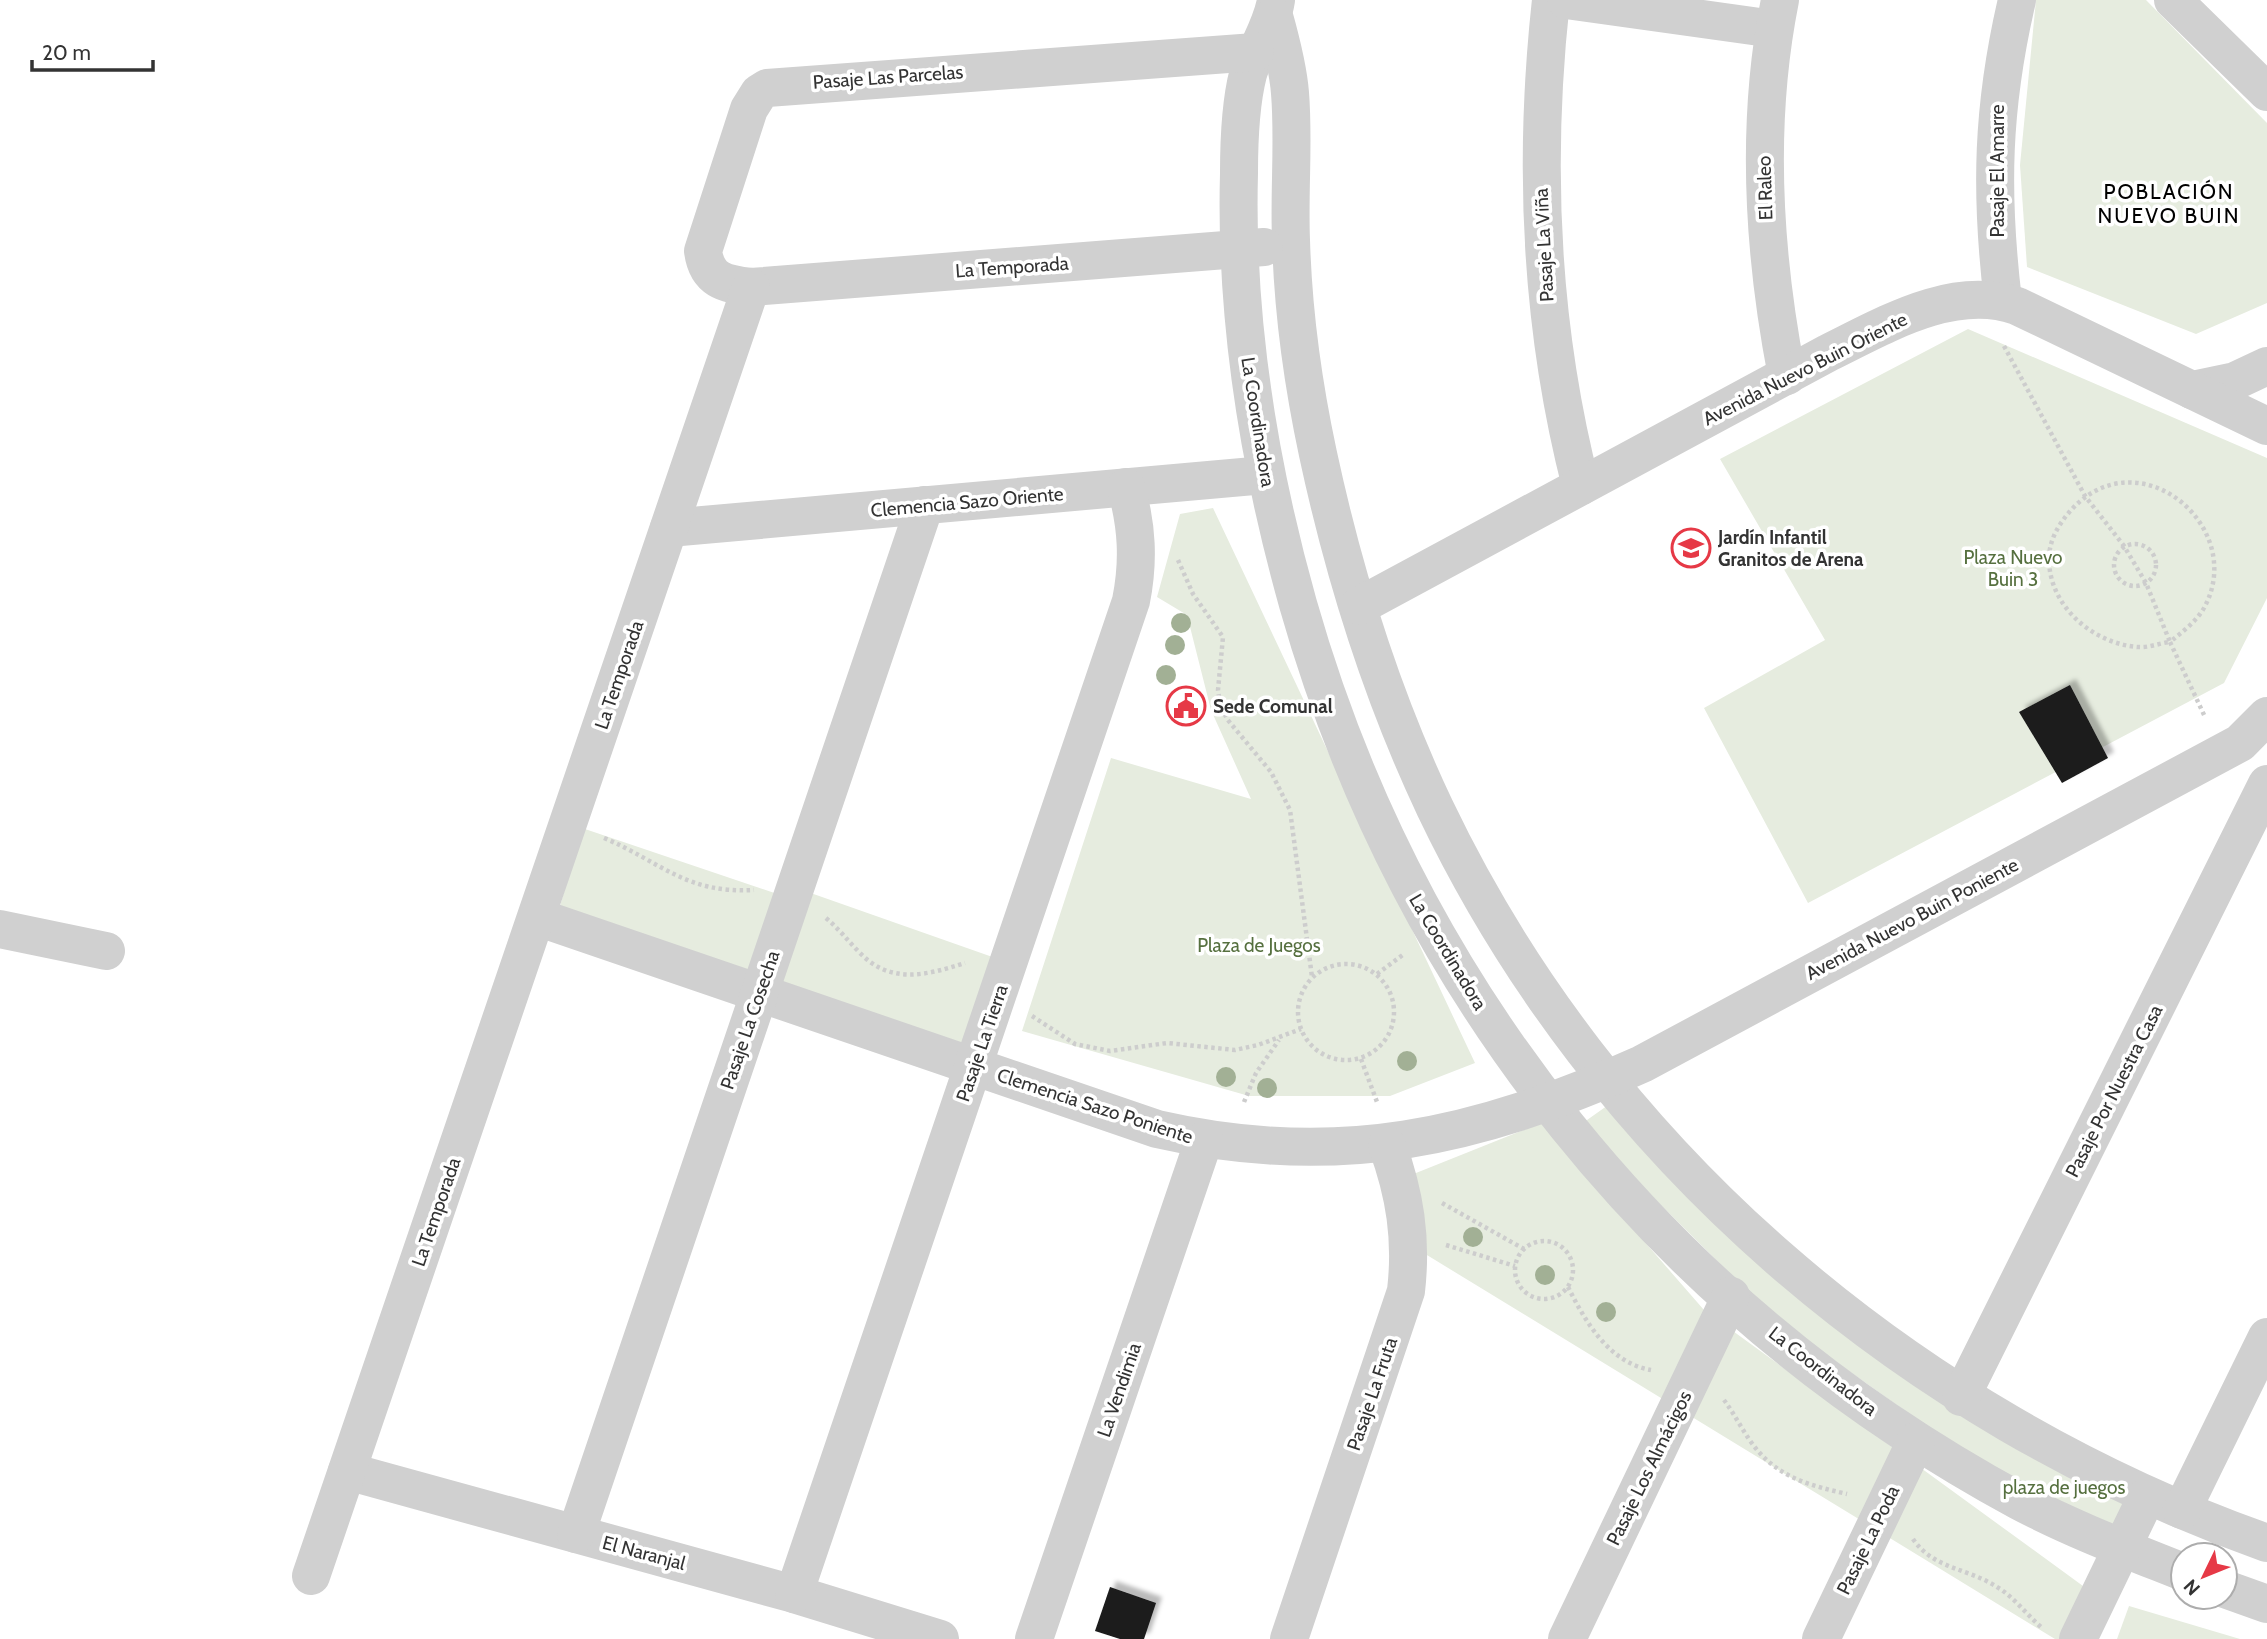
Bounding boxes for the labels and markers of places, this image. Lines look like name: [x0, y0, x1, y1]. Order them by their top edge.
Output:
place label: Jardín Infantil Granitos de Arena: [1717, 526, 1864, 571]
school or university icon: Jardín Infantil Granitos de Arena: [1670, 527, 1712, 569]
public building icon: Sede Comunal: [1165, 685, 1207, 727]
place label: Sede Comunal: [1213, 695, 1333, 718]

